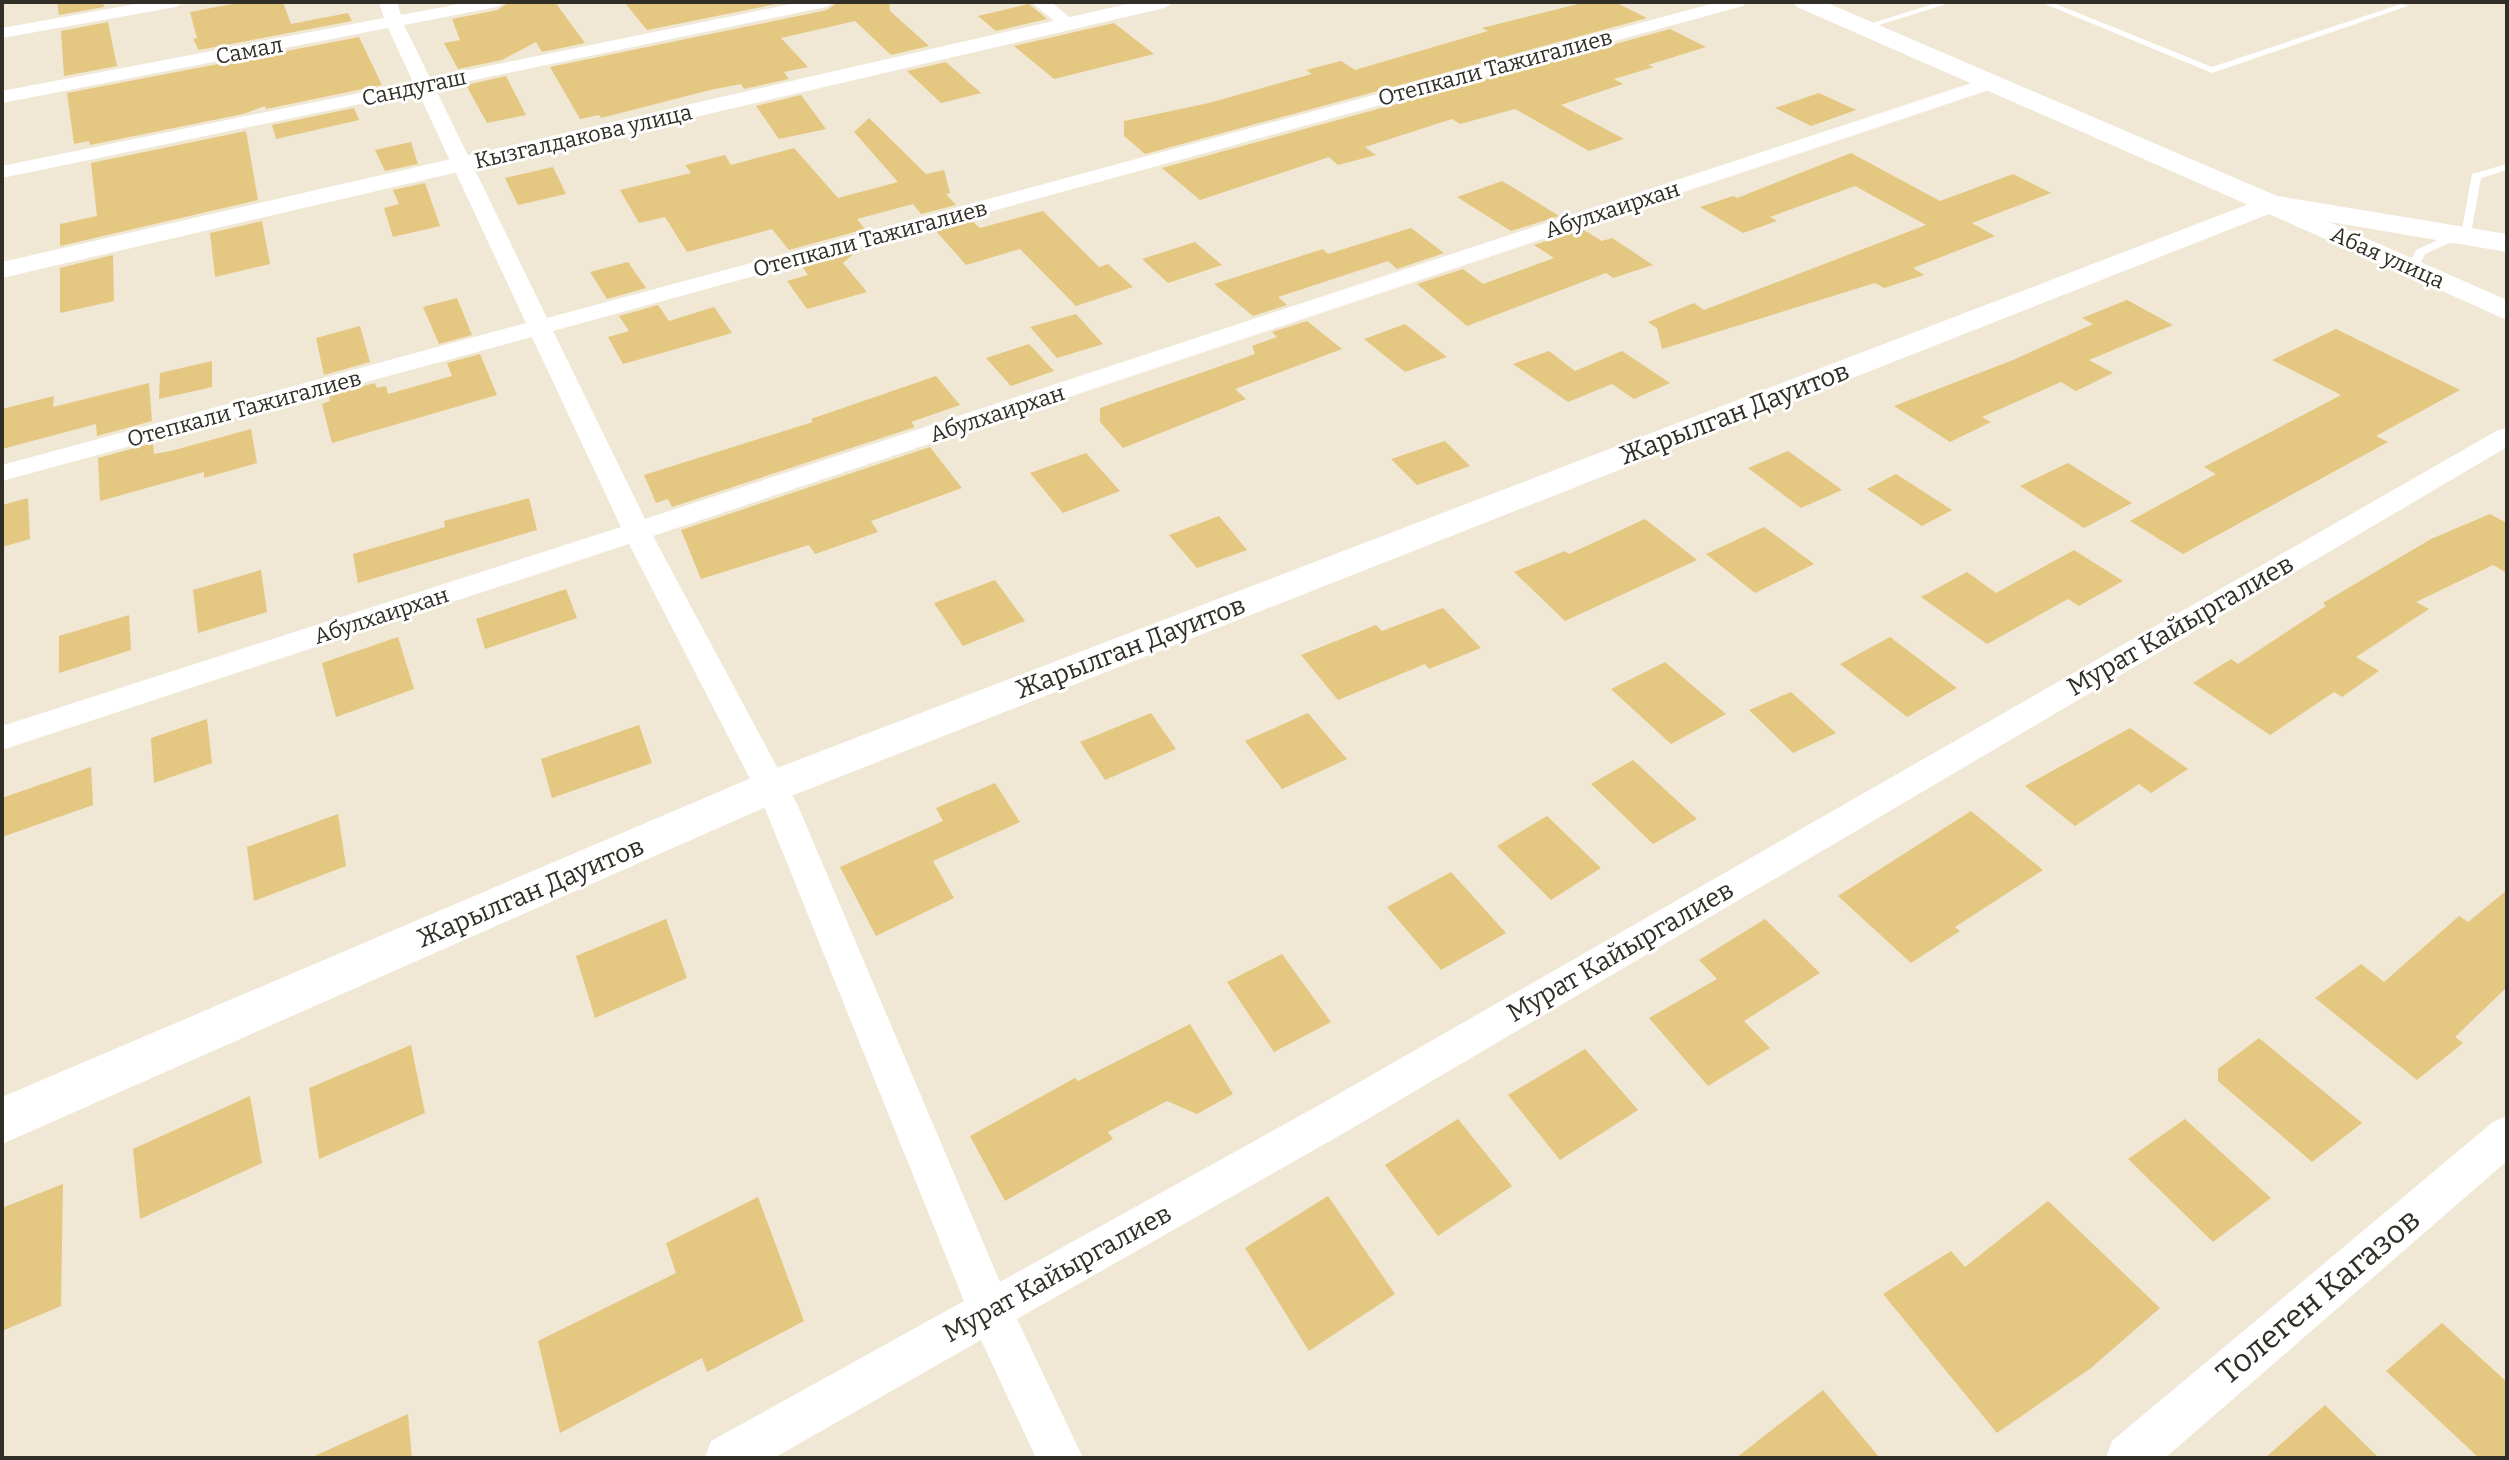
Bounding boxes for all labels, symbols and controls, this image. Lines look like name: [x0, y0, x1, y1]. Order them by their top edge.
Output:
street label: Отепкали Тажигалиев: [1375, 23, 1615, 112]
street label: Самал: [213, 31, 285, 70]
street label: Сандугаш: [359, 63, 469, 112]
street label: Кызгалдакова улица: [472, 98, 695, 175]
street label: Абулхаирхан: [1541, 175, 1683, 244]
street label: Отепкали Тажигалиев: [750, 194, 990, 283]
street label: Абая улица: [2327, 220, 2449, 294]
street label: Жарылган Дауитов: [1615, 355, 1854, 472]
street label: Отепкали Тажигалиев: [124, 364, 364, 453]
street label: Абулхаирхан: [926, 379, 1068, 448]
street label: Мурат Кайыргалиев: [2062, 548, 2299, 703]
street label: Абулхаирхан: [310, 581, 452, 650]
street label: Жарылган Дауитов: [1011, 589, 1250, 706]
street label: Жарылган Дауитов: [412, 831, 648, 954]
street label: Мурат Кайыргалиев: [1502, 874, 1739, 1029]
street label: Мурат Кайыргалиев: [938, 1198, 1177, 1349]
street label: Толеген Кагазов: [2209, 1200, 2427, 1392]

